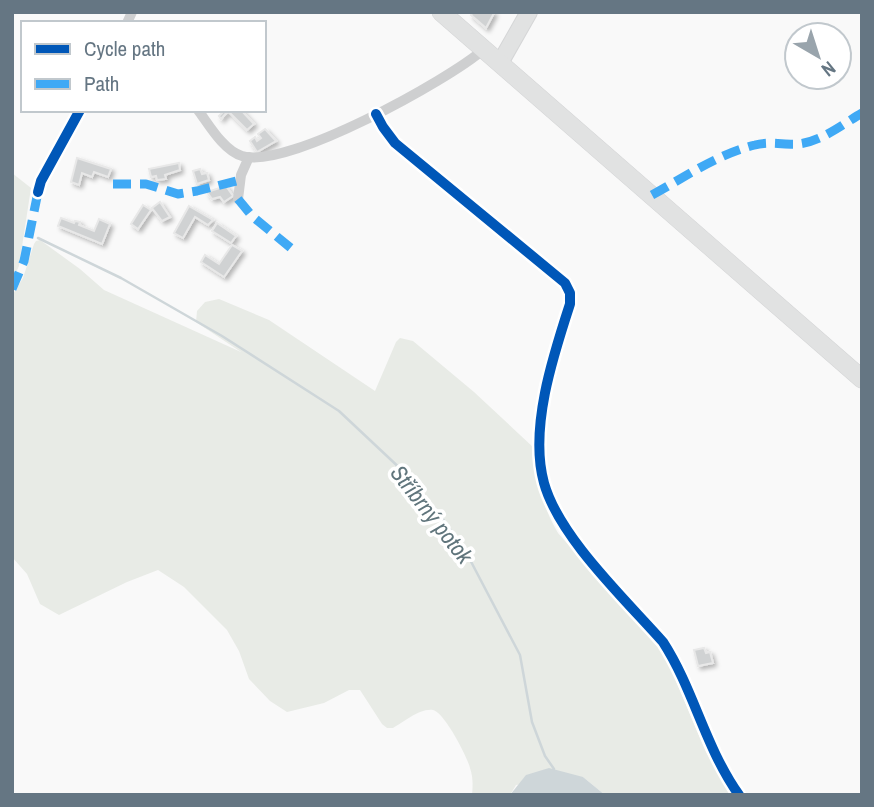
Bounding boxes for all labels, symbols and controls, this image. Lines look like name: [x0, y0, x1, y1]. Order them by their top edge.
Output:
legend: [21, 21, 266, 112]
north arrow: [783, 21, 853, 91]
text: Cycle path: [84, 34, 165, 63]
text: N: [816, 56, 841, 83]
text: Path: [84, 69, 119, 98]
water label: Stříbrný potok: [384, 458, 481, 571]

